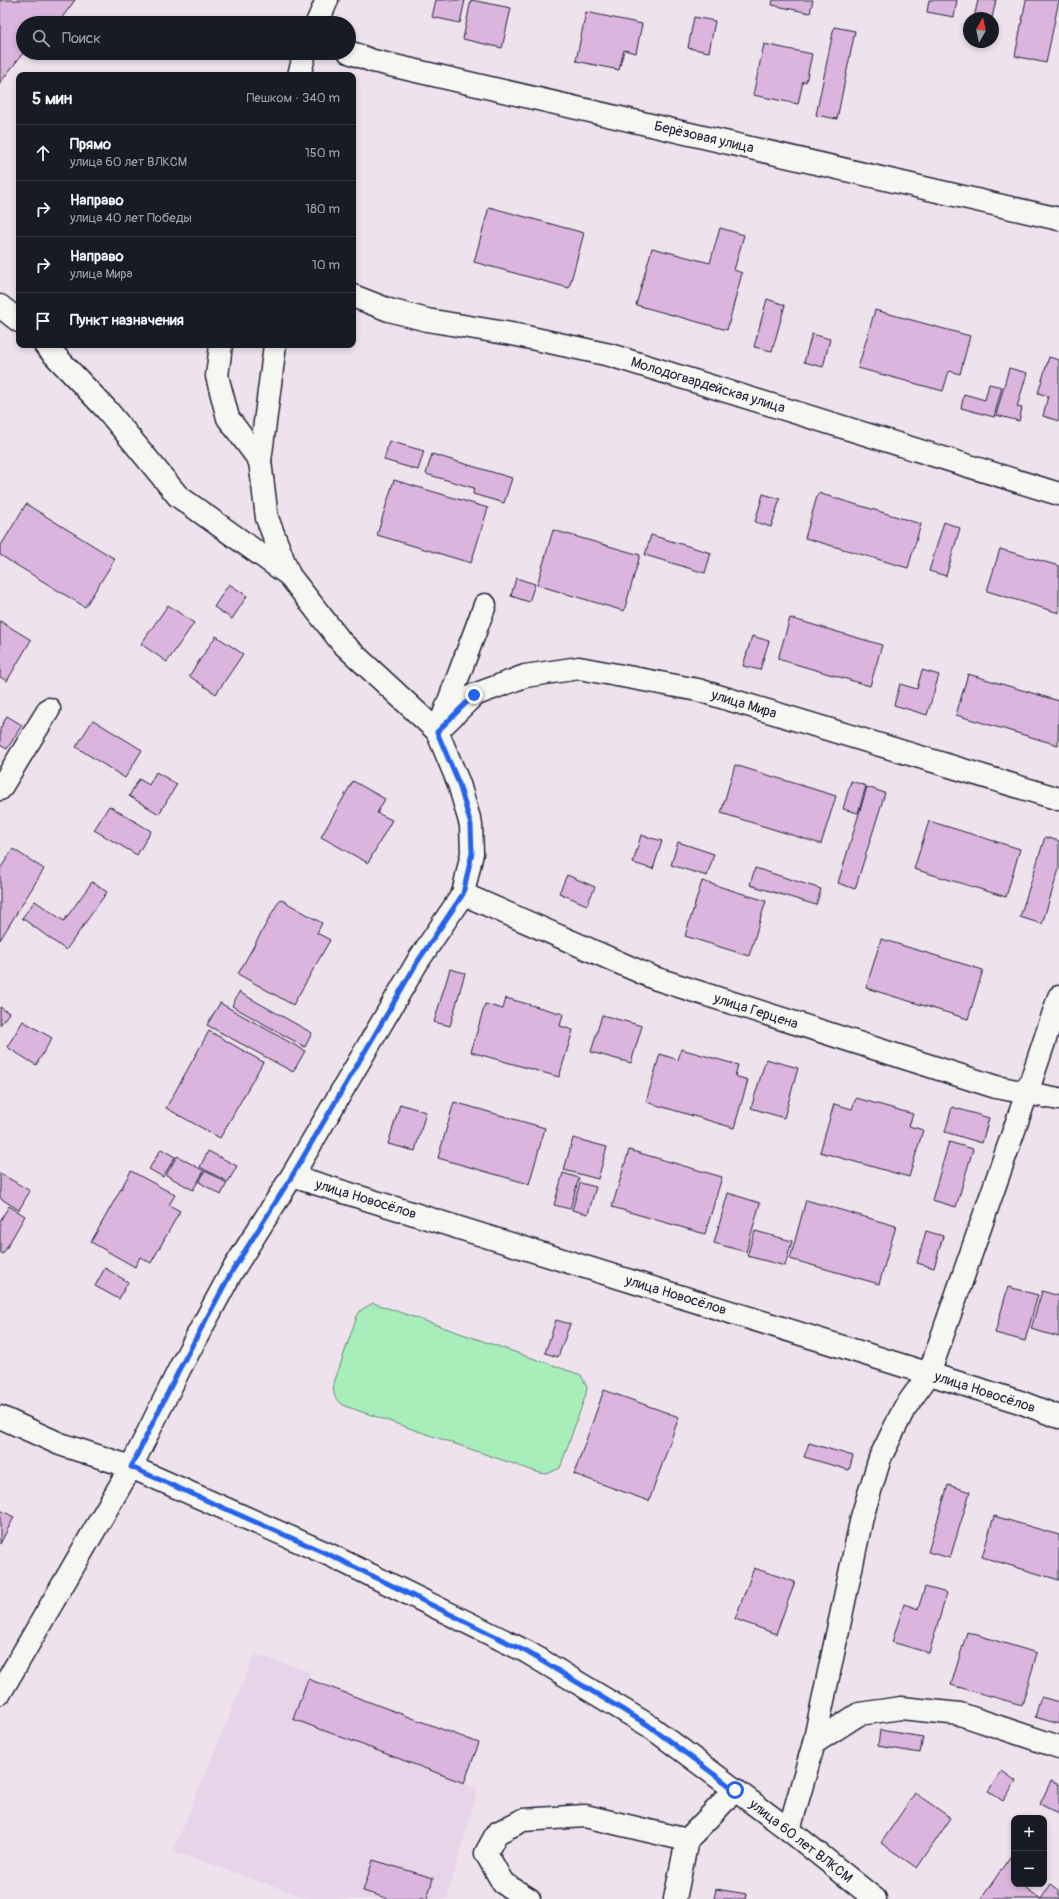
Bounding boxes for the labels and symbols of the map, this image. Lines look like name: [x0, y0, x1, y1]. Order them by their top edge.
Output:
north arrow: [963, 12, 999, 48]
street label: Берёзовая улица: [653, 117, 755, 157]
street label: Молодогвардейская улица: [629, 353, 787, 417]
route end: [465, 686, 483, 704]
street label: улица Мира: [708, 686, 779, 722]
street label: улица Герцена: [711, 989, 800, 1033]
street label: улица Новосёлов: [312, 1175, 419, 1223]
street label: улица Новосёлов: [622, 1271, 729, 1319]
street label: улица Новосёлов: [931, 1367, 1038, 1416]
route start: [726, 1781, 744, 1799]
street label: улица 60 лет ВЛКСМ: [745, 1795, 856, 1887]

